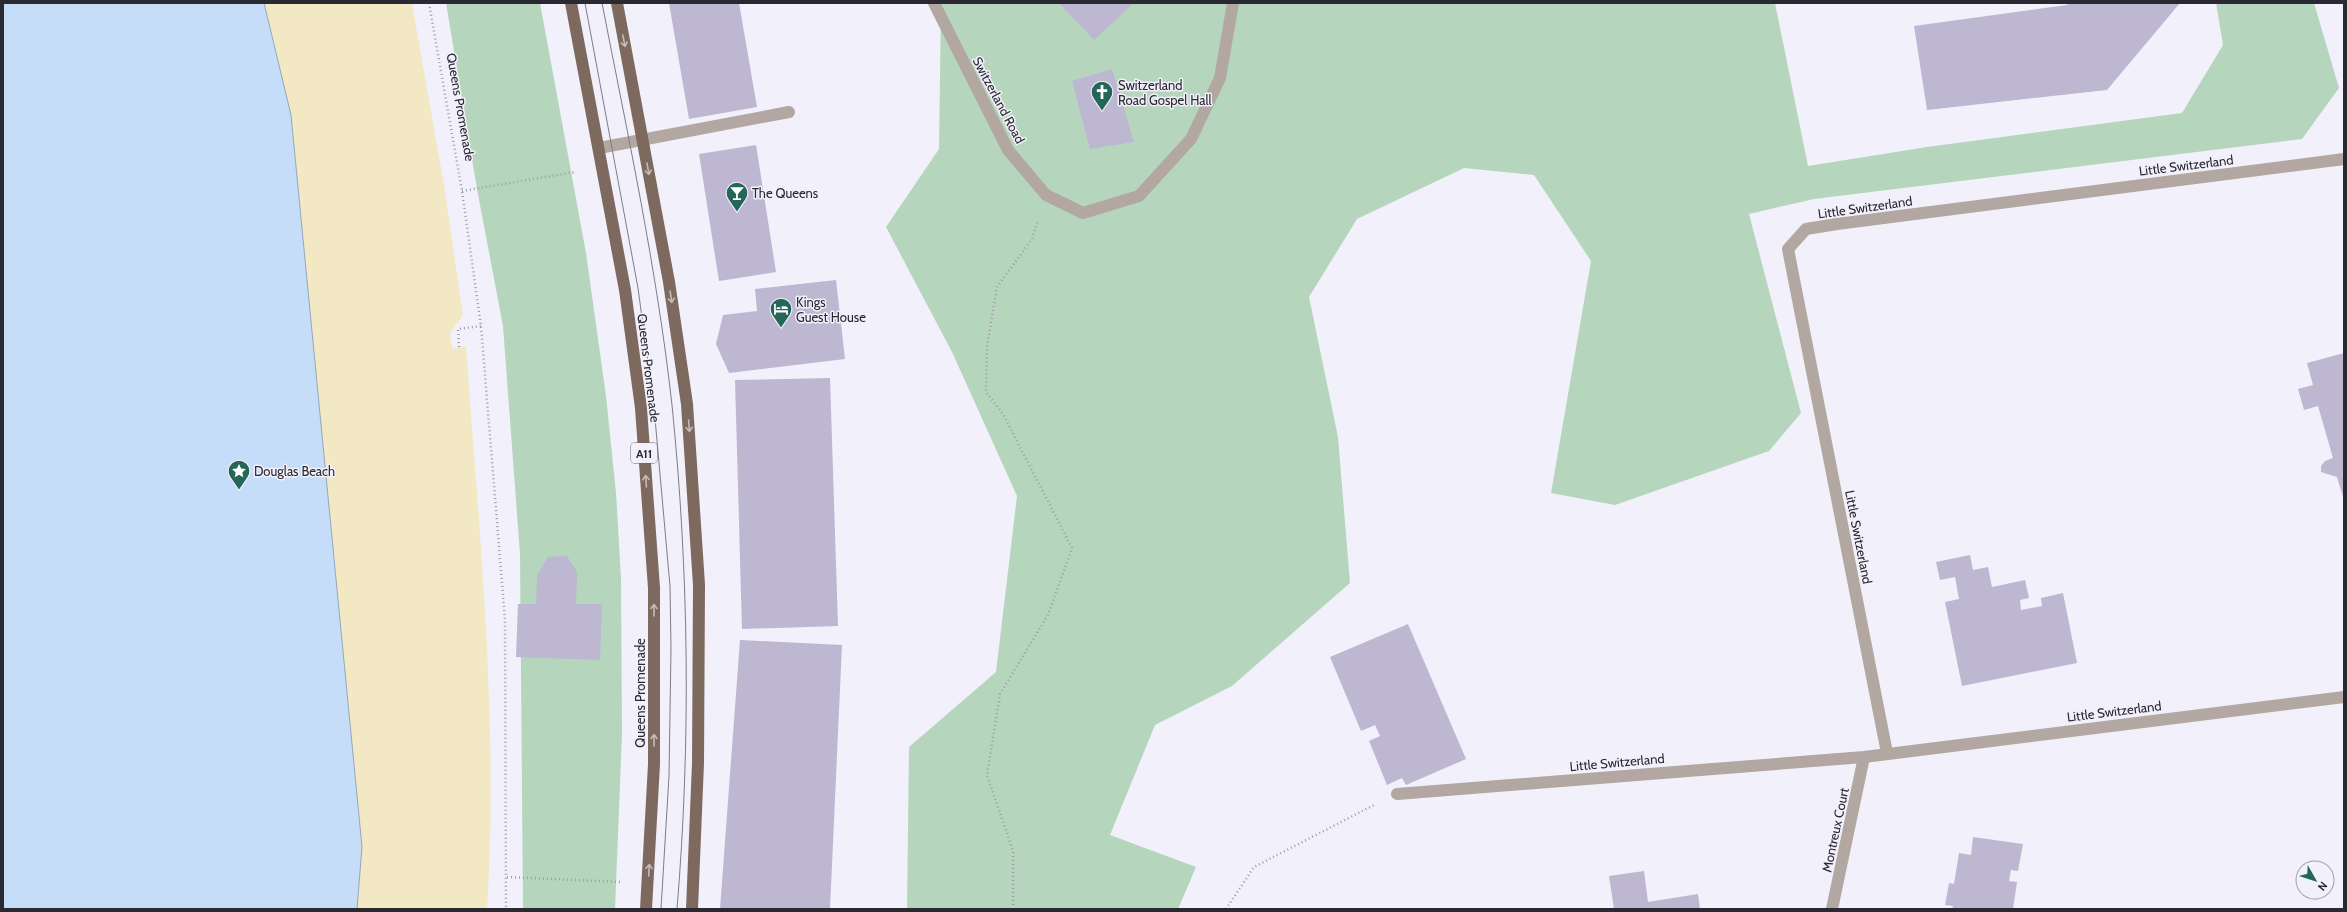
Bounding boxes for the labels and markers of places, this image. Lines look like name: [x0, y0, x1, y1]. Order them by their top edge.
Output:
place label: Switzerland Road Gospel Hall: [1118, 77, 1212, 108]
church icon: Switzerland Road Gospel Hall: [1089, 79, 1115, 112]
bar icon: The Queens: [724, 180, 750, 213]
place label: The Queens: [752, 185, 819, 201]
place label: Kings Guest House: [796, 294, 866, 325]
hotel icon: Kings Guest House: [768, 296, 794, 329]
place icon: Douglas Beach: [226, 458, 252, 491]
place label: Douglas Beach: [254, 463, 335, 479]

